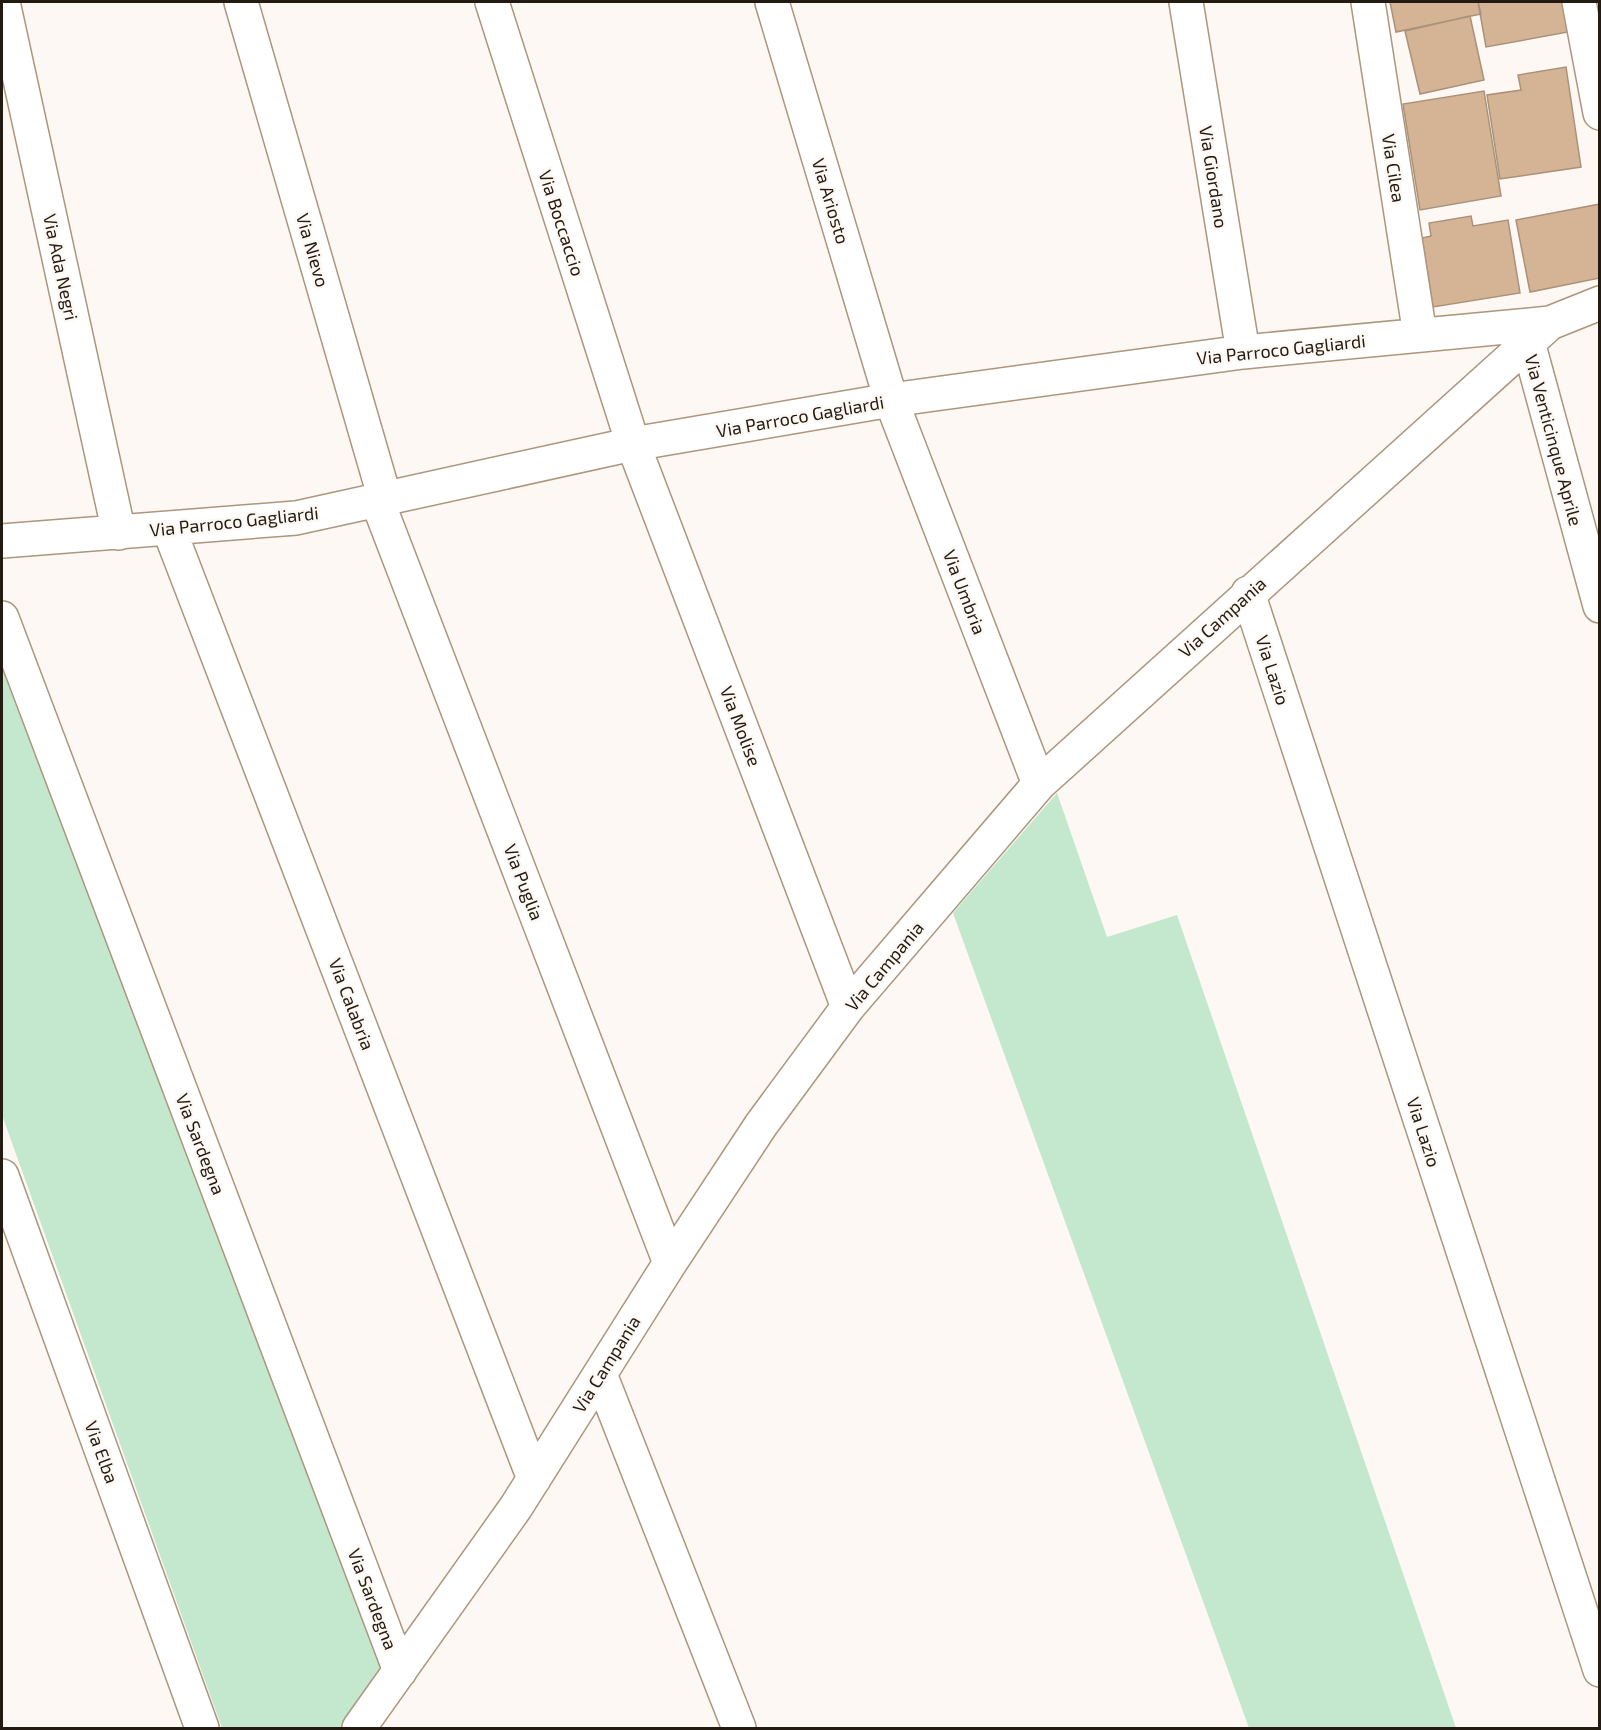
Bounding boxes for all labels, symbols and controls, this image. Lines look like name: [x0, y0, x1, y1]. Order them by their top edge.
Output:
street label: Via Giordano: [1195, 124, 1233, 230]
street label: Via Cilea: [1378, 132, 1410, 204]
street label: Via Ariosto: [808, 156, 854, 246]
street label: Via Boccaccio: [535, 167, 589, 279]
street label: Via Nievo: [292, 211, 334, 289]
street label: Via Ada Negri: [39, 212, 83, 322]
street label: Via Parroco Gagliardi: [1195, 329, 1367, 369]
street label: Via Venticinque Aprile: [1521, 352, 1587, 528]
street label: Via Parroco Gagliardi: [714, 390, 886, 442]
street label: Via Parroco Gagliardi: [148, 501, 320, 541]
street label: Via Umbria: [939, 547, 991, 637]
street label: Via Campania: [1174, 572, 1270, 662]
street label: Via Lazio: [1251, 632, 1295, 708]
street label: Via Molise: [716, 683, 766, 769]
street label: Via Puglia: [499, 841, 549, 923]
street label: Via Campania: [840, 917, 928, 1015]
street label: Via Calabria: [324, 955, 380, 1053]
street label: Via Sardegna: [172, 1090, 230, 1198]
street label: Via Lazio: [1402, 1094, 1446, 1170]
street label: Via Campania: [567, 1311, 645, 1417]
street label: Via Elba: [81, 1418, 123, 1486]
street label: Via Sardegna: [344, 1545, 402, 1653]

